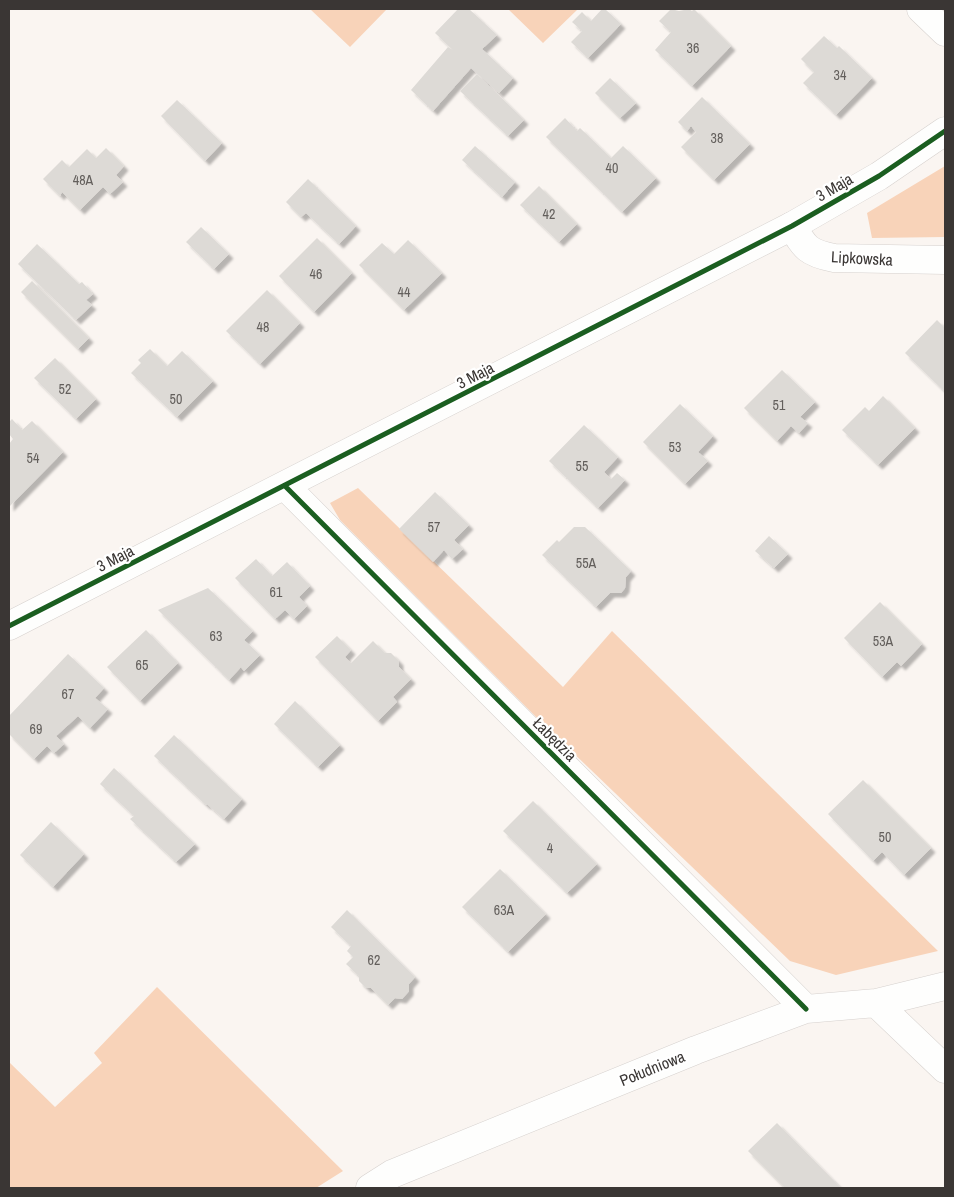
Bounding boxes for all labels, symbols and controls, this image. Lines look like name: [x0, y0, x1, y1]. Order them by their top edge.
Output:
house number: 36: [687, 39, 699, 57]
house number: 34: [834, 66, 847, 84]
house number: 38: [711, 129, 723, 147]
house number: 40: [606, 159, 618, 177]
street label: 3 Maja: [811, 167, 857, 206]
house number: 48A: [73, 171, 94, 189]
house number: 42: [543, 205, 555, 223]
street label: Lipkowska: [830, 245, 894, 271]
house number: 46: [310, 265, 322, 283]
house number: 44: [398, 283, 411, 301]
house number: 48: [257, 318, 269, 336]
street label: 3 Maja: [452, 356, 498, 394]
house number: 52: [59, 380, 71, 398]
house number: 50: [170, 390, 182, 408]
house number: 51: [773, 396, 786, 414]
house number: 53: [669, 438, 681, 456]
house number: 54: [27, 449, 40, 467]
house number: 55: [576, 457, 588, 475]
house number: 57: [428, 518, 440, 536]
street label: 3 Maja: [92, 539, 138, 577]
house number: 55A: [576, 554, 597, 572]
house number: 61: [270, 583, 283, 601]
house number: 63: [210, 627, 222, 645]
house number: 53A: [873, 632, 894, 650]
house number: 65: [136, 656, 148, 674]
house number: 67: [62, 685, 74, 703]
street label: Łabędzia: [528, 712, 582, 766]
house number: 69: [30, 720, 42, 738]
house number: 50: [879, 828, 891, 846]
house number: 4: [547, 839, 554, 857]
house number: 63A: [494, 901, 515, 919]
house number: 62: [368, 951, 380, 969]
street label: Południowa: [616, 1045, 689, 1091]

